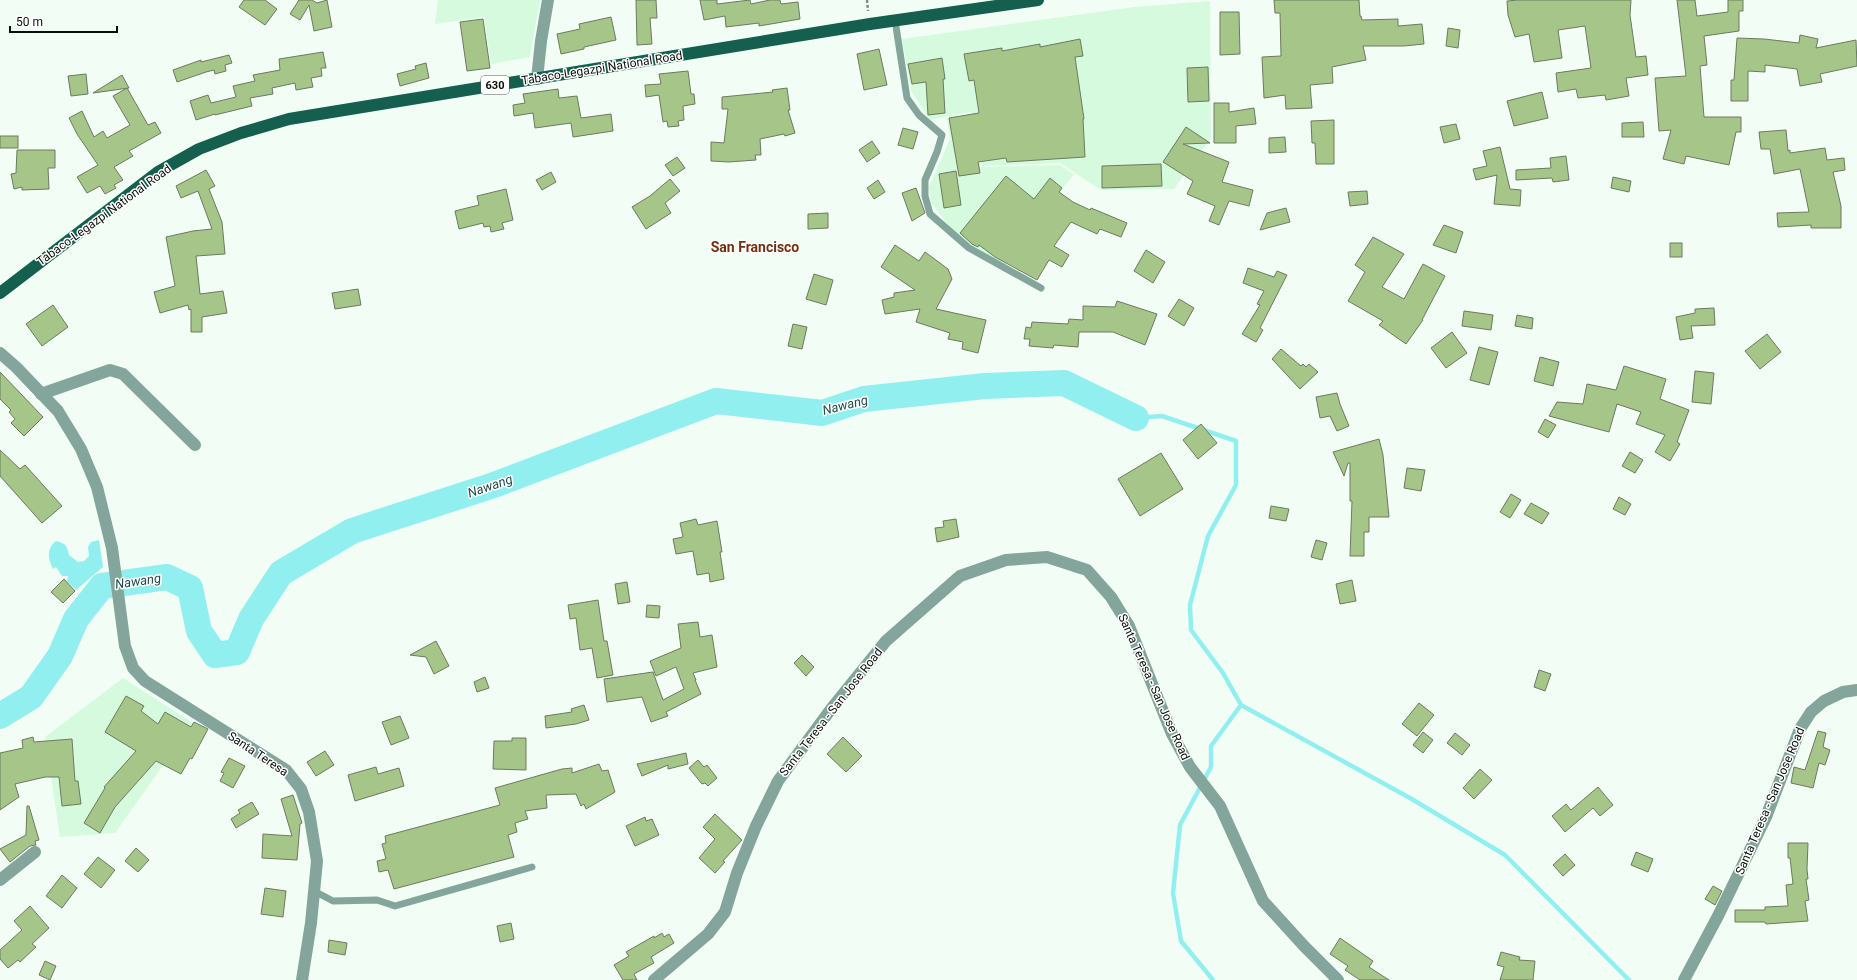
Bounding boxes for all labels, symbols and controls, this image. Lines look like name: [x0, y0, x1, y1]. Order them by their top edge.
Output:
scale bar: [10, 8, 117, 34]
text: 50 m: [16, 15, 43, 29]
street label: Tabaco-Legazpi National Road: [521, 48, 683, 88]
road number: 630: [481, 76, 509, 94]
street label: Tabaco-Legazpi National Road: [34, 161, 174, 269]
district label: San Francisco: [711, 239, 799, 255]
water label: Nawang: [821, 392, 869, 418]
water label: Nawang: [466, 471, 514, 501]
water label: Nawang: [114, 570, 162, 592]
street label: Santa Teresa - San Jose Road: [1115, 612, 1193, 762]
street label: Santa Teresa - San Jose Road: [777, 645, 885, 779]
street label: Santa Teresa - San Jose Road: [1733, 725, 1807, 877]
street label: Santa Teresa: [225, 729, 291, 779]

